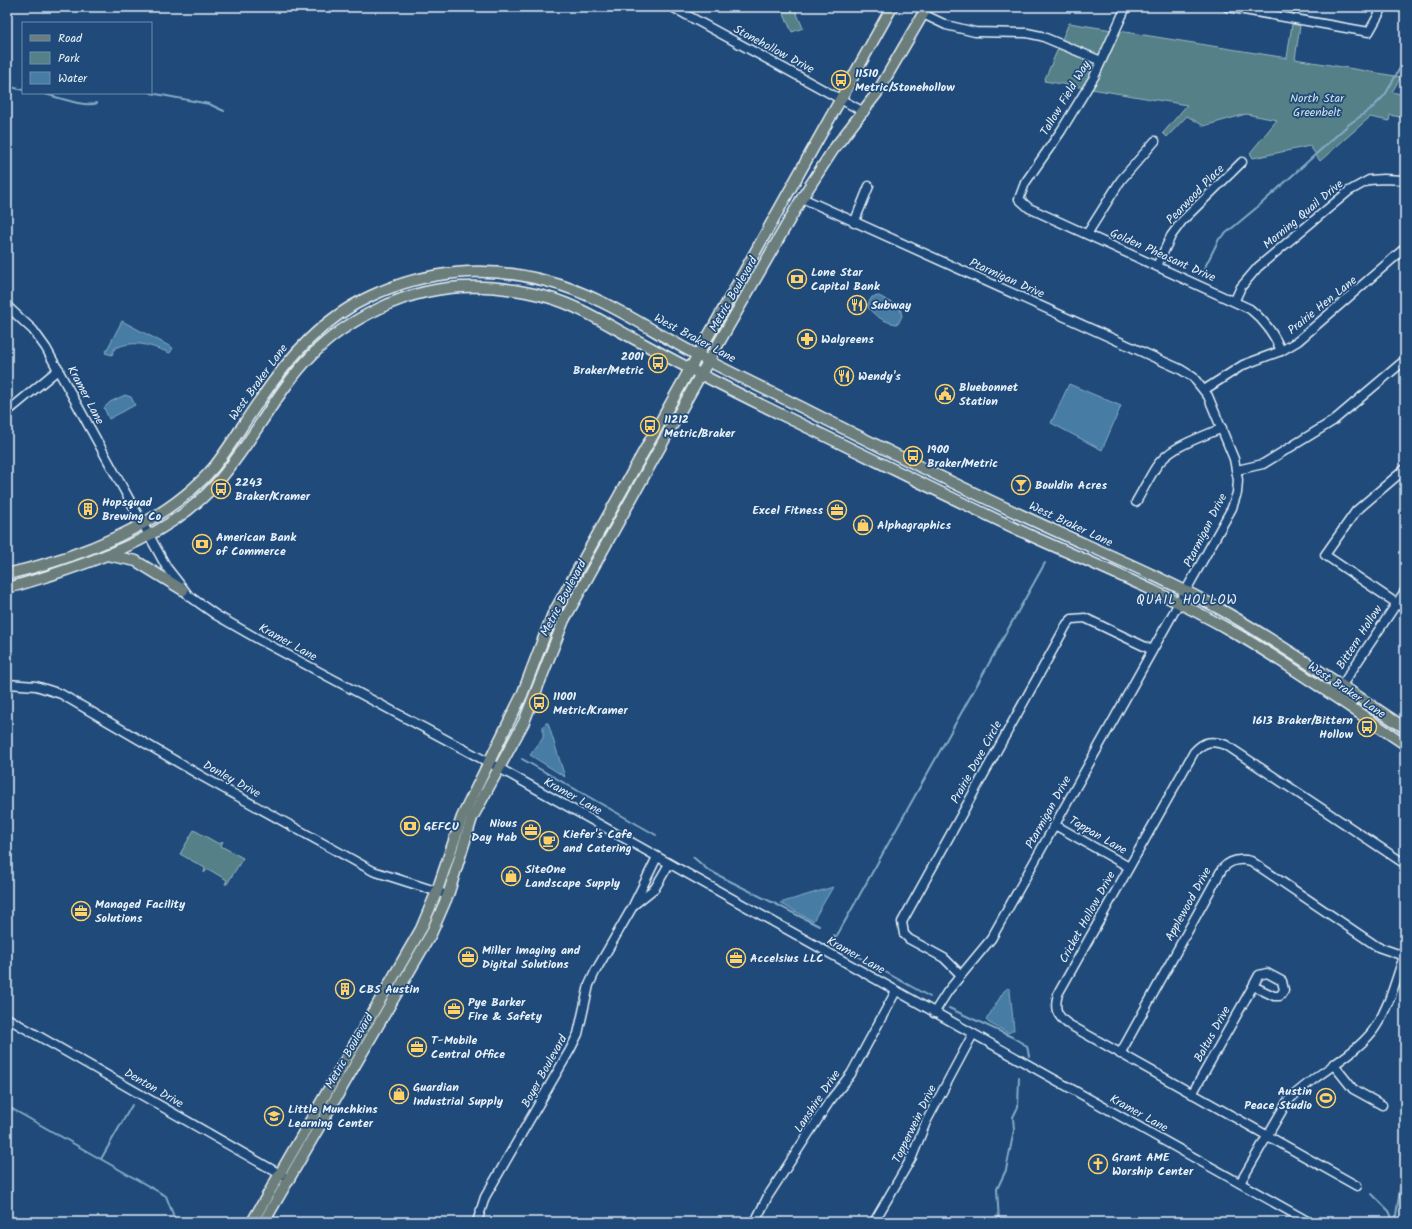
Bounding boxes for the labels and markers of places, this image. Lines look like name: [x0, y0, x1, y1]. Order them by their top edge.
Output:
place label: 11510 Metric/Stonehollow: [855, 64, 955, 97]
bus stop icon: 11510 Metric/Stonehollow: [830, 69, 852, 91]
place label: Lone Star Capital Bank: [811, 263, 881, 296]
bank icon: Lone Star Capital Bank: [786, 268, 808, 290]
restaurant icon: Subway: [846, 294, 868, 316]
place label: Subway: [871, 296, 912, 315]
pharmacy icon: Walgreens: [796, 328, 818, 350]
place label: Walgreens: [821, 330, 874, 349]
place label: 2001 Braker/Metric: [573, 347, 644, 380]
bus stop icon: 2001 Braker/Metric: [647, 352, 669, 374]
restaurant icon: Wendy's: [833, 365, 855, 387]
place label: Wendy's: [858, 367, 901, 386]
place label: Bluebonnet Station: [959, 378, 1019, 411]
public building icon: Bluebonnet Station: [934, 383, 956, 405]
place label: 11212 Metric/Braker: [664, 410, 736, 443]
bus stop icon: 11212 Metric/Braker: [639, 415, 661, 437]
place label: 1900 Braker/Metric: [927, 440, 998, 473]
bus stop icon: 1900 Braker/Metric: [902, 445, 924, 467]
place label: 2243 Braker/Kramer: [235, 473, 311, 506]
bar icon: Bouldin Acres: [1010, 474, 1032, 496]
place label: Bouldin Acres: [1035, 476, 1107, 495]
bus stop icon: 2243 Braker/Kramer: [210, 478, 232, 500]
place label: Hopsquad Brewing Co: [102, 493, 162, 526]
building icon: Hopsquad Brewing Co: [77, 498, 99, 520]
office icon: Excel Fitness: [826, 499, 848, 521]
place label: Excel Fitness: [752, 501, 823, 520]
shop icon: Alphagraphics: [852, 514, 874, 536]
place label: Alphagraphics: [877, 516, 952, 535]
place label: American Bank of Commerce: [216, 528, 297, 561]
bank icon: American Bank of Commerce: [191, 533, 213, 555]
place label: 11001 Metric/Kramer: [553, 687, 628, 720]
bus stop icon: 11001 Metric/Kramer: [528, 692, 550, 714]
place label: 1613 Braker/Bittern Hollow: [1252, 711, 1353, 744]
bus stop icon: 1613 Braker/Bittern Hollow: [1356, 716, 1378, 738]
place label: Nious Day Hab: [471, 814, 517, 847]
bank icon: GEFCU: [399, 815, 421, 837]
place label: GEFCU: [424, 817, 460, 836]
office icon: Nious Day Hab: [520, 819, 542, 841]
place label: Kiefer's Cafe and Catering: [563, 825, 632, 858]
cafe icon: Kiefer's Cafe and Catering: [538, 830, 560, 852]
place label: SiteOne Landscape Supply: [525, 860, 621, 893]
shop icon: SiteOne Landscape Supply: [500, 865, 522, 887]
place label: Managed Facility Solutions: [95, 895, 186, 928]
office icon: Managed Facility Solutions: [70, 900, 92, 922]
place label: Miller Imaging and Digital Solutions: [482, 941, 581, 974]
office icon: Miller Imaging and Digital Solutions: [457, 946, 479, 968]
office icon: Accelsius LLC: [725, 947, 747, 969]
place label: Accelsius LLC: [750, 949, 824, 968]
building icon: CBS Austin: [334, 978, 356, 1000]
place label: CBS Austin: [359, 980, 420, 999]
place label: Pye Barker Fire & Safety: [468, 993, 543, 1026]
office icon: Pye Barker Fire & Safety: [443, 998, 465, 1020]
place label: T-Mobile Central Office: [431, 1031, 505, 1064]
office icon: T-Mobile Central Office: [406, 1036, 428, 1058]
place label: Guardian Industrial Supply: [413, 1078, 504, 1111]
place label: Austin Peace Studio: [1244, 1082, 1313, 1115]
shop icon: Guardian Industrial Supply: [388, 1083, 410, 1105]
sports icon: Austin Peace Studio: [1315, 1087, 1337, 1109]
place label: Little Munchkins Learning Center: [288, 1100, 378, 1133]
school or university icon: Little Munchkins Learning Center: [263, 1105, 285, 1127]
place label: Grant AME Worship Center: [1112, 1148, 1194, 1181]
church icon: Grant AME Worship Center: [1087, 1153, 1109, 1175]

